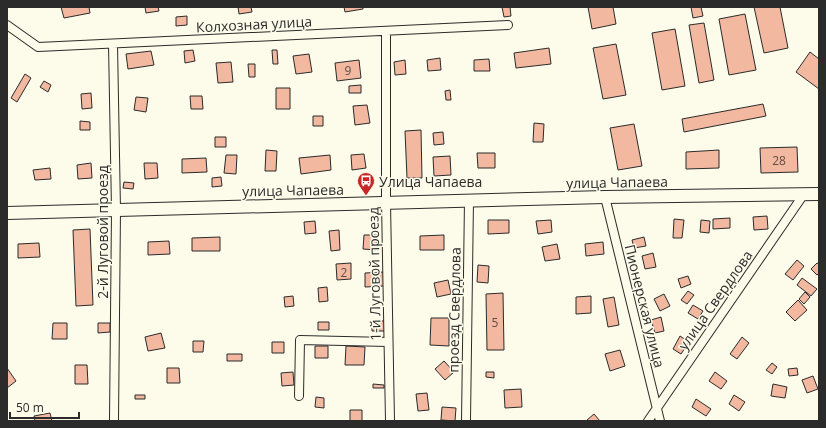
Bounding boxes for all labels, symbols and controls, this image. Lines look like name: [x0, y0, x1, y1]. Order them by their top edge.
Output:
street label: Колхозная улица: [196, 11, 312, 37]
house number: 9: [345, 62, 352, 79]
house number: 28: [772, 152, 786, 169]
street label: 2-й Луговой проезд: [93, 165, 112, 299]
bus stop icon: Улица Чапаева: [356, 171, 376, 196]
place label: Улица Чапаева: [379, 172, 482, 191]
street label: улица Чапаева: [566, 172, 668, 192]
street label: улица Чапаева: [242, 180, 344, 200]
street label: 1-й Луговой проезд: [363, 207, 385, 341]
street label: Пионерская улица: [620, 242, 670, 370]
street label: улица Свердлова: [673, 246, 757, 354]
street label: проезд Свердлова: [443, 247, 465, 373]
house number: 2: [341, 264, 348, 281]
house number: 5: [492, 314, 499, 331]
scale bar: [10, 394, 79, 420]
text: 50 m: [16, 399, 44, 416]

